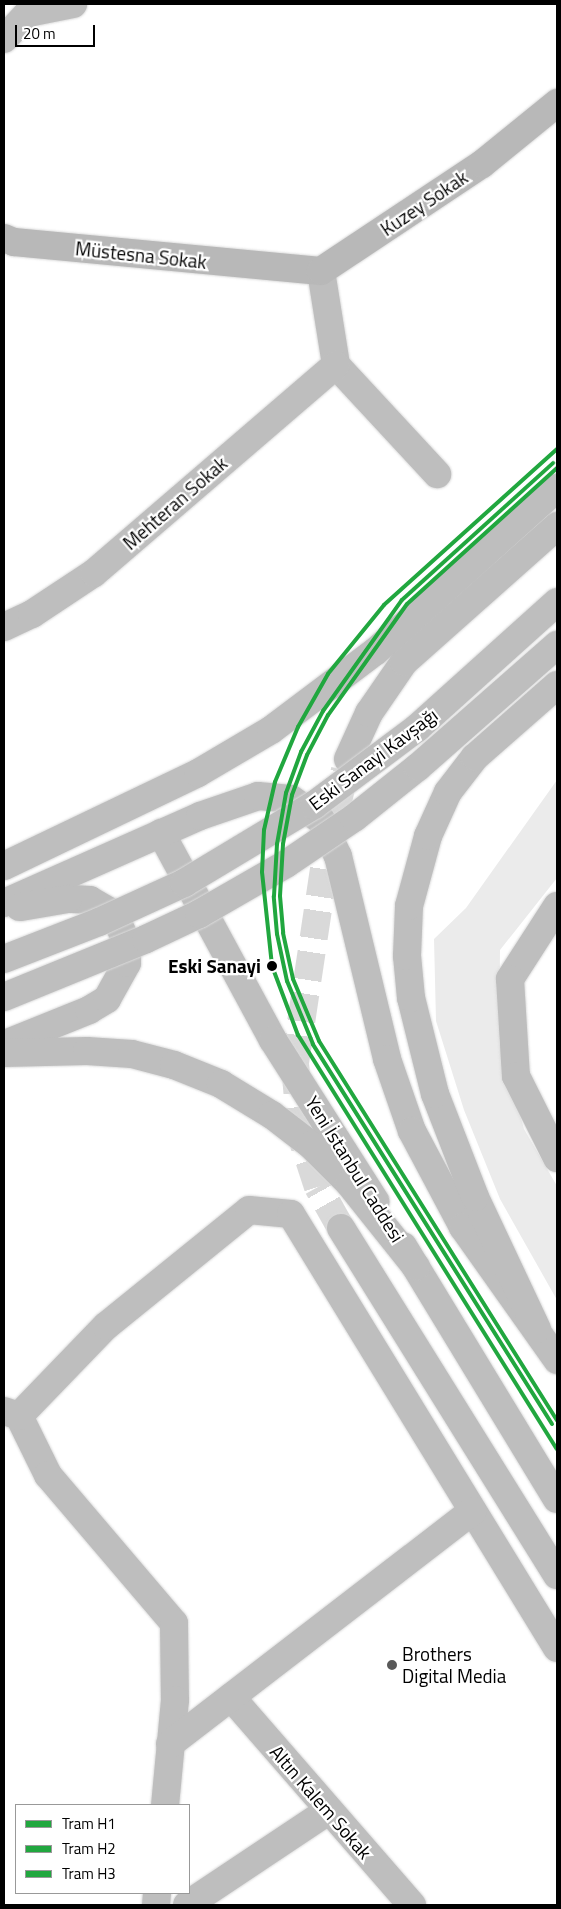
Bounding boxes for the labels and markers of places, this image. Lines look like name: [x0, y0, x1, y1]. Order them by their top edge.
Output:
place label: Eski Sanayi: [168, 955, 261, 977]
marker: Eski Sanayi: [265, 959, 279, 973]
place label: Brothers Digital Media: [402, 1643, 506, 1687]
marker: Brothers Digital Media: [386, 1659, 398, 1671]

